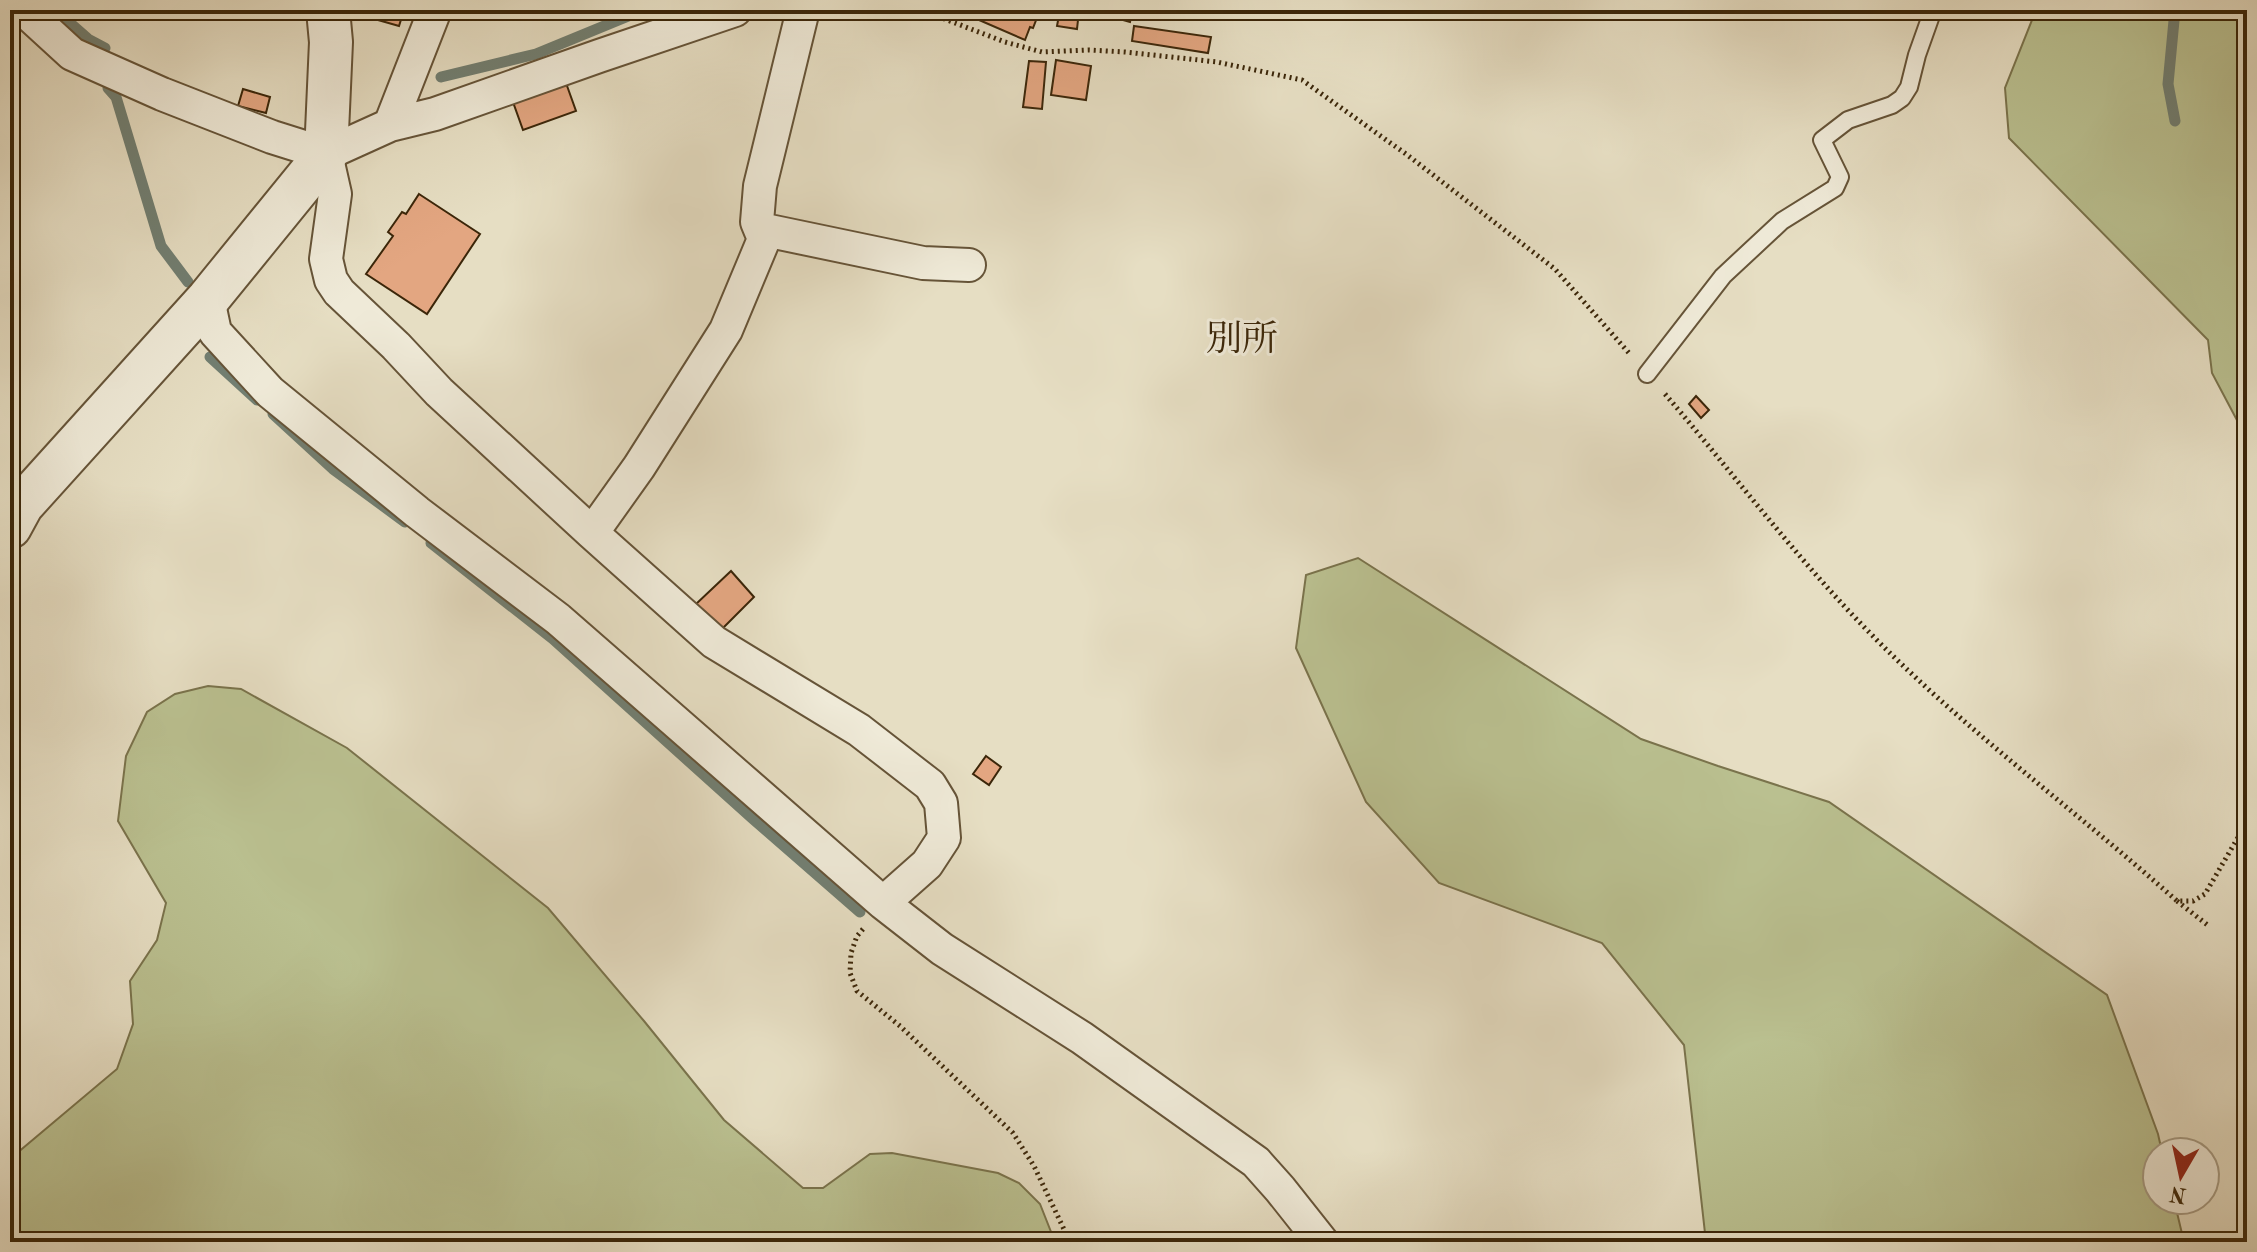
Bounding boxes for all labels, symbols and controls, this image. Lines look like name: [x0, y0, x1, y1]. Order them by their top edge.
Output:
district label: 別所: [1206, 320, 1278, 359]
north arrow: [2141, 1136, 2221, 1216]
text: N: [2168, 1182, 2188, 1206]

